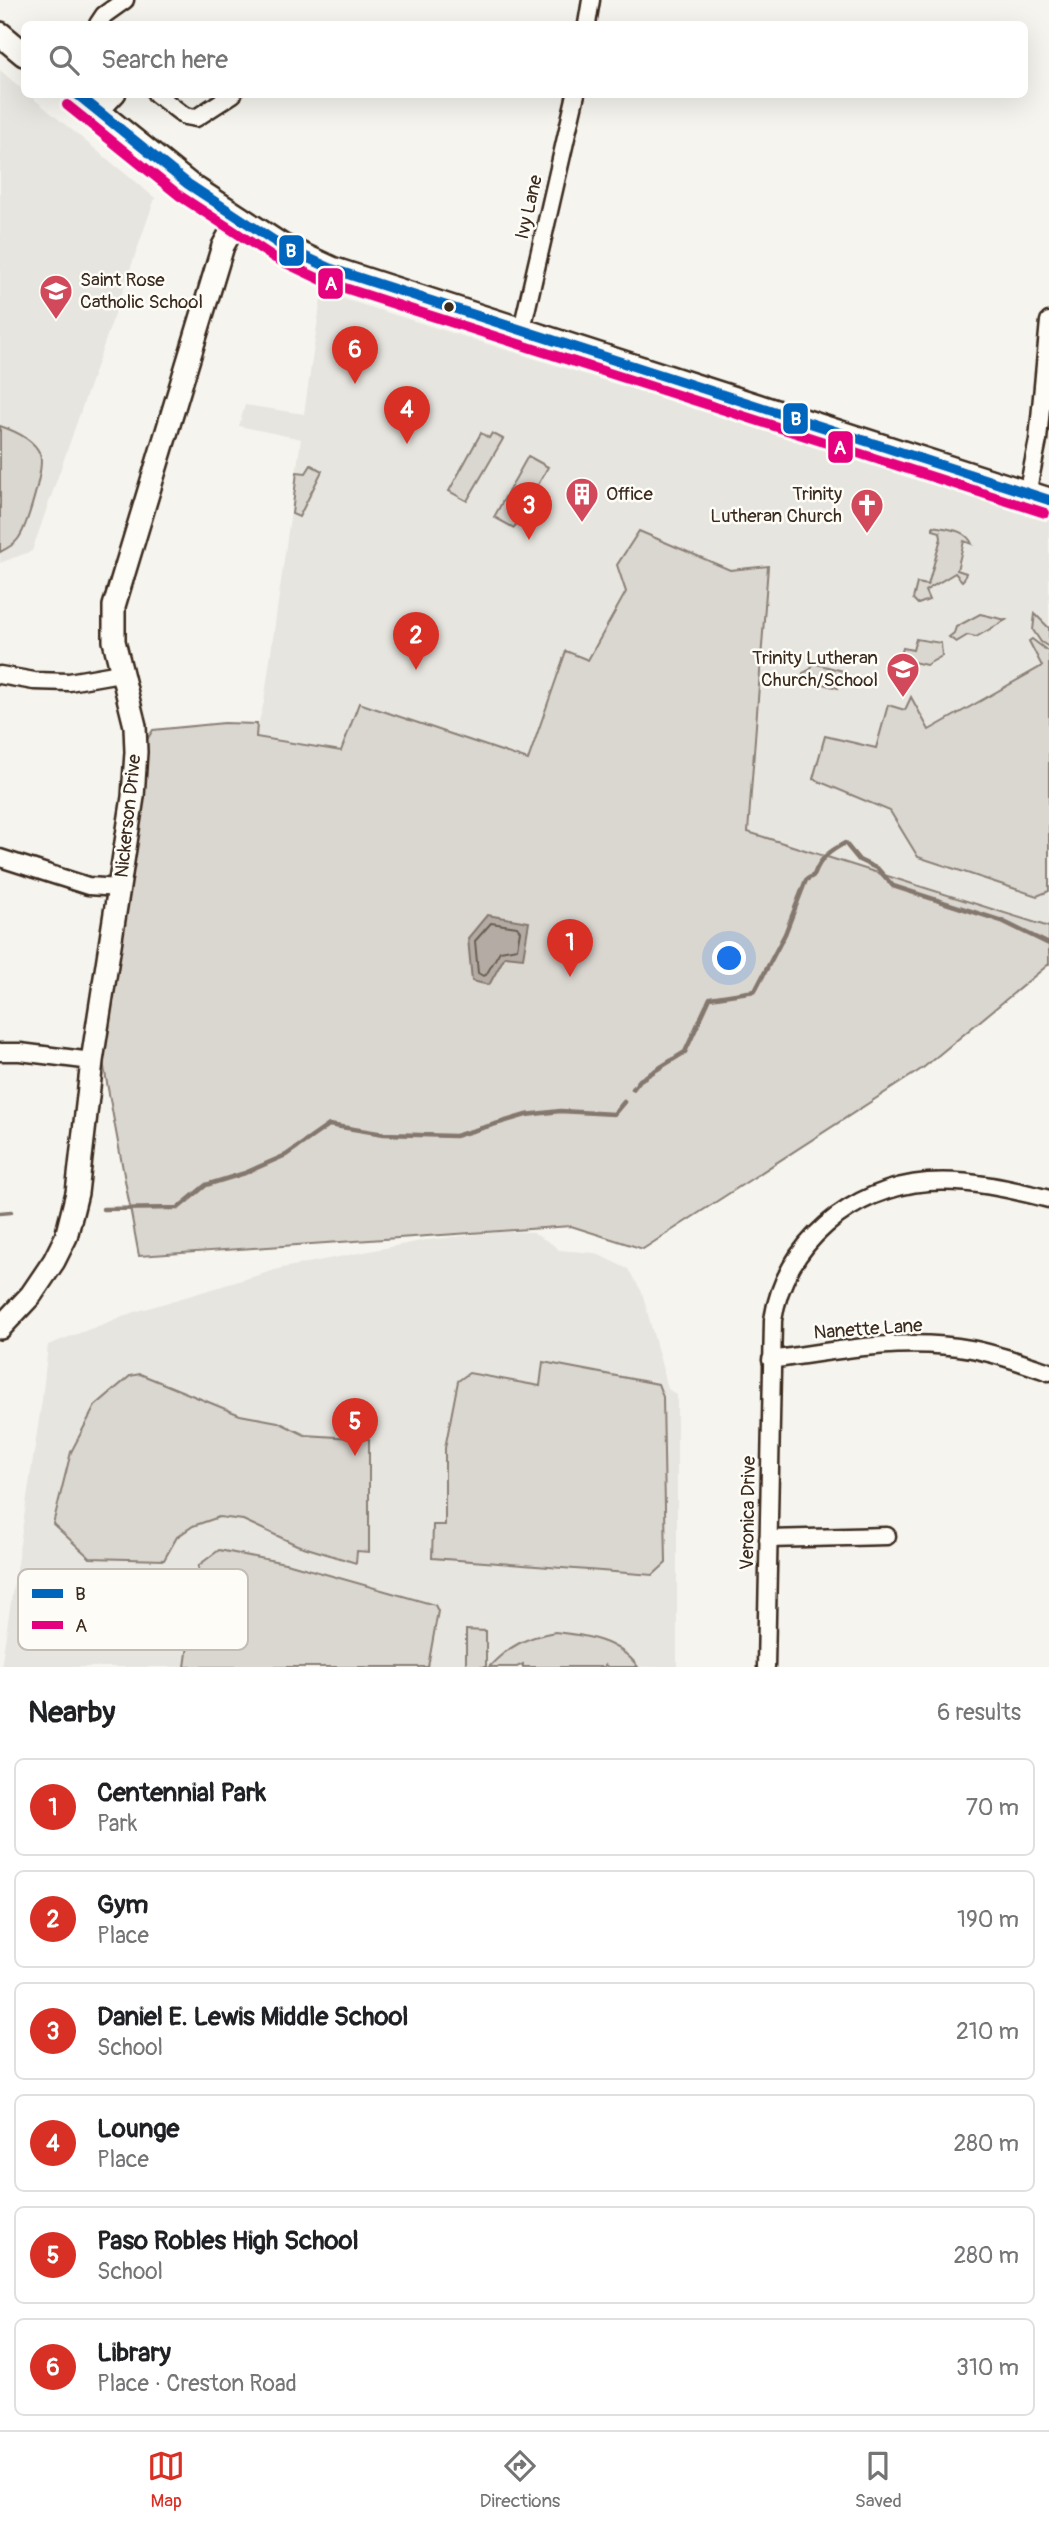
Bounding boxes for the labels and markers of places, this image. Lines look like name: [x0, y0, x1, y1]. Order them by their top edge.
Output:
place label: Saint Rose Catholic School: [80, 268, 203, 314]
school or university icon: Saint Rose Catholic School: [37, 272, 75, 321]
unlabelled marker: [442, 300, 456, 314]
pin: 6: [332, 326, 378, 384]
pin: 4: [384, 386, 430, 444]
building icon: Office: [563, 475, 601, 524]
pin: 3: [506, 482, 552, 540]
place label: Office: [606, 482, 654, 506]
place label: Trinity Lutheran Church: [710, 482, 842, 528]
church icon: Trinity Lutheran Church: [848, 486, 886, 535]
pin: 2: [393, 612, 439, 670]
place label: Trinity Lutheran Church/School: [752, 646, 878, 692]
school or university icon: Trinity Lutheran Church/School: [884, 650, 922, 699]
pin: 1: [547, 919, 593, 977]
pin: 5: [332, 1398, 378, 1456]

